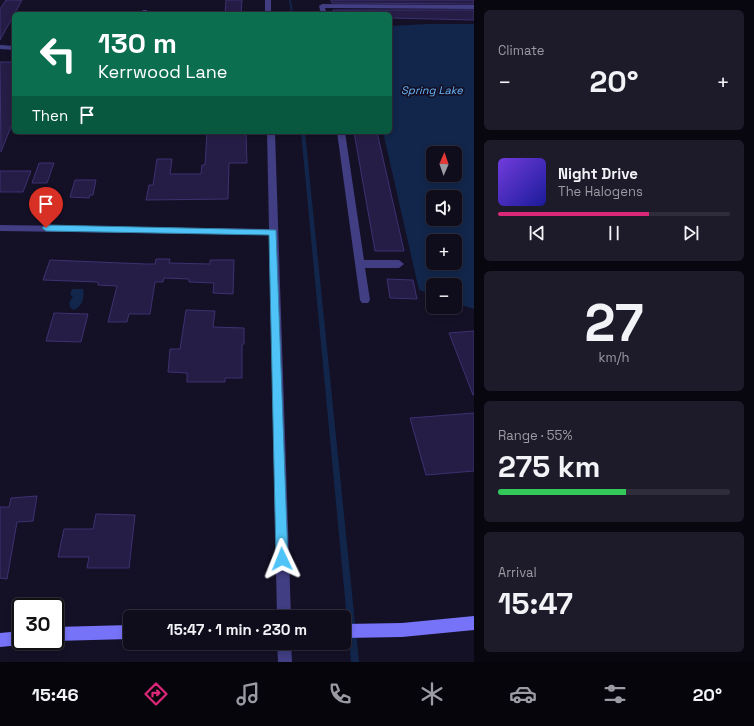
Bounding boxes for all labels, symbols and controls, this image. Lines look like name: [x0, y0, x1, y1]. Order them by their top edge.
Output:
text: 130 m: [98, 25, 177, 61]
icon: left: [32, 28, 84, 80]
text: Climate: [498, 42, 544, 59]
text: Kerrwood Lane: [98, 60, 227, 83]
text: 20°: [589, 62, 639, 101]
text: −: [498, 68, 512, 96]
text: +: [716, 68, 730, 96]
water label: Spring Lake: [401, 83, 463, 97]
icon: arrive: [76, 104, 98, 126]
text: Then: [32, 106, 68, 125]
north arrow: [426, 146, 462, 182]
map controls: [426, 146, 462, 314]
text: Night Drive: [558, 164, 638, 183]
text: The Halogens: [558, 183, 643, 200]
pin: [29, 187, 63, 228]
button: sound: [426, 190, 462, 226]
icon: arrive: [35, 193, 57, 215]
icon: previous: [526, 222, 548, 244]
icon: pause: [603, 222, 625, 244]
icon: next: [680, 222, 702, 244]
button: +: [426, 234, 462, 270]
button: −: [426, 278, 462, 314]
text: 27: [584, 290, 644, 356]
text: km/h: [599, 349, 629, 366]
text: Range · 55%: [498, 427, 572, 444]
text: 275 km: [498, 447, 600, 486]
position arrow: [261, 538, 303, 580]
text: Arrival: [498, 564, 537, 581]
text: 15:47: [498, 584, 573, 623]
speed limit sign: 30: [12, 598, 64, 650]
text: 15:47 · 1 min · 230 m: [167, 620, 307, 639]
icon: directions: [142, 680, 170, 708]
icon: music: [234, 680, 262, 708]
icon: phone: [326, 680, 354, 708]
icon: climate: [418, 680, 446, 708]
icon: car: [509, 680, 537, 708]
icon: filters: [601, 680, 629, 708]
text: 15:46: [32, 683, 79, 706]
text: 20°: [693, 683, 722, 706]

